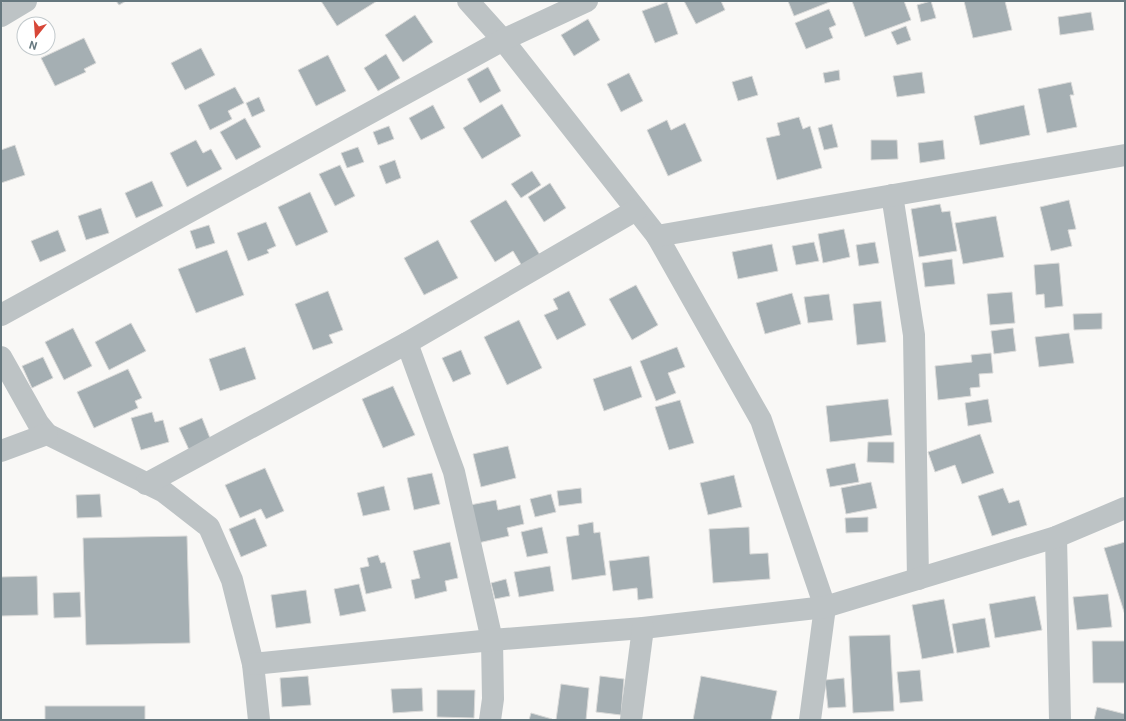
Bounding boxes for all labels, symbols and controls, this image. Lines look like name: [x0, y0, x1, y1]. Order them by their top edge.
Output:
north arrow: [16, 16, 56, 56]
text: N: [27, 38, 39, 52]

